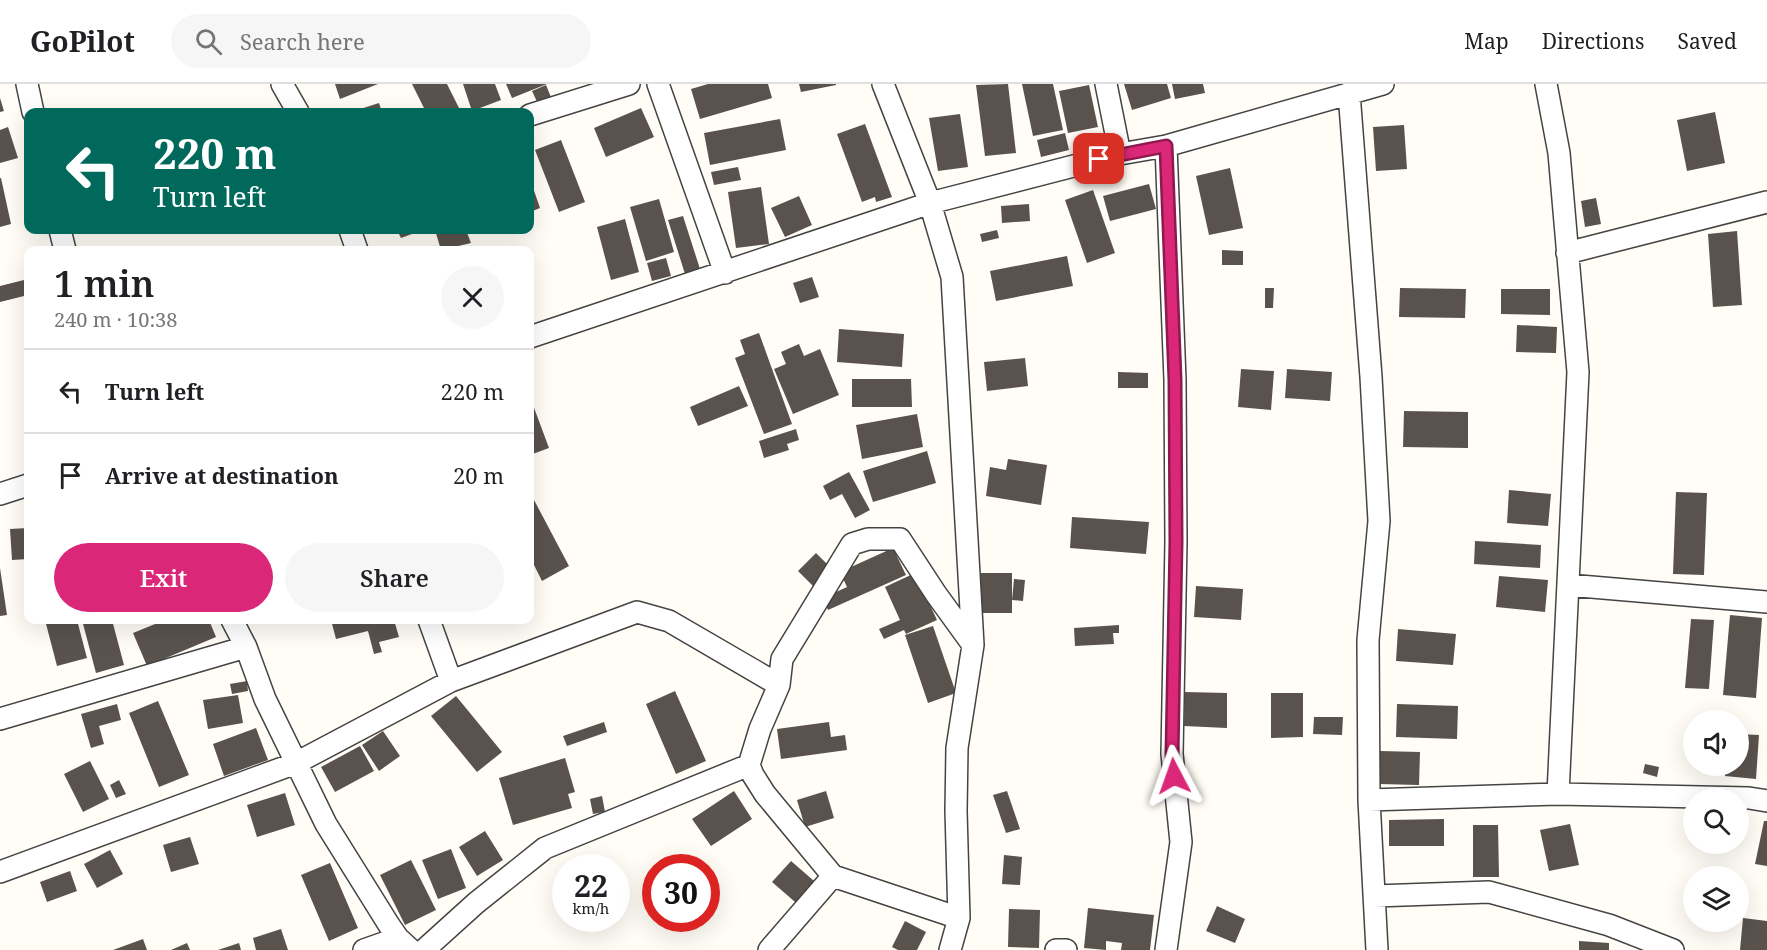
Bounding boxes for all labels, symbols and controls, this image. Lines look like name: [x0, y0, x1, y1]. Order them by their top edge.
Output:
search box: [171, 14, 591, 68]
text: GoPilot: [30, 22, 135, 60]
icon: search: [192, 25, 225, 58]
text: Search here: [240, 26, 365, 56]
text: Map: [1464, 27, 1509, 55]
text: Directions: [1542, 27, 1644, 55]
text: Saved: [1677, 27, 1737, 55]
text: 220 m: [153, 124, 277, 181]
icon: left: [54, 132, 132, 210]
pin: [1073, 133, 1124, 184]
icon: arrive: [1082, 142, 1115, 175]
text: Turn left: [153, 178, 266, 215]
text: 1 min: [54, 259, 155, 308]
button: close: [441, 266, 504, 329]
text: 240 m · 10:38: [54, 306, 177, 333]
icon: left: [54, 375, 87, 408]
text: Turn left: [105, 376, 204, 406]
text: 220 m: [441, 376, 504, 406]
icon: arrive: [54, 459, 87, 492]
text: Arrive at destination: [105, 460, 339, 490]
text: 20 m: [453, 460, 504, 490]
button: Exit: [54, 543, 273, 612]
button: Share: [285, 543, 504, 612]
map controls: [1683, 710, 1749, 932]
button: sound: [1683, 710, 1749, 776]
position arrow: [1142, 744, 1206, 808]
button: search: [1683, 788, 1749, 854]
speed limit sign: 30: [642, 854, 720, 932]
text: 22: [574, 865, 608, 906]
button: layers: [1683, 866, 1749, 932]
text: km/h: [573, 898, 609, 918]

